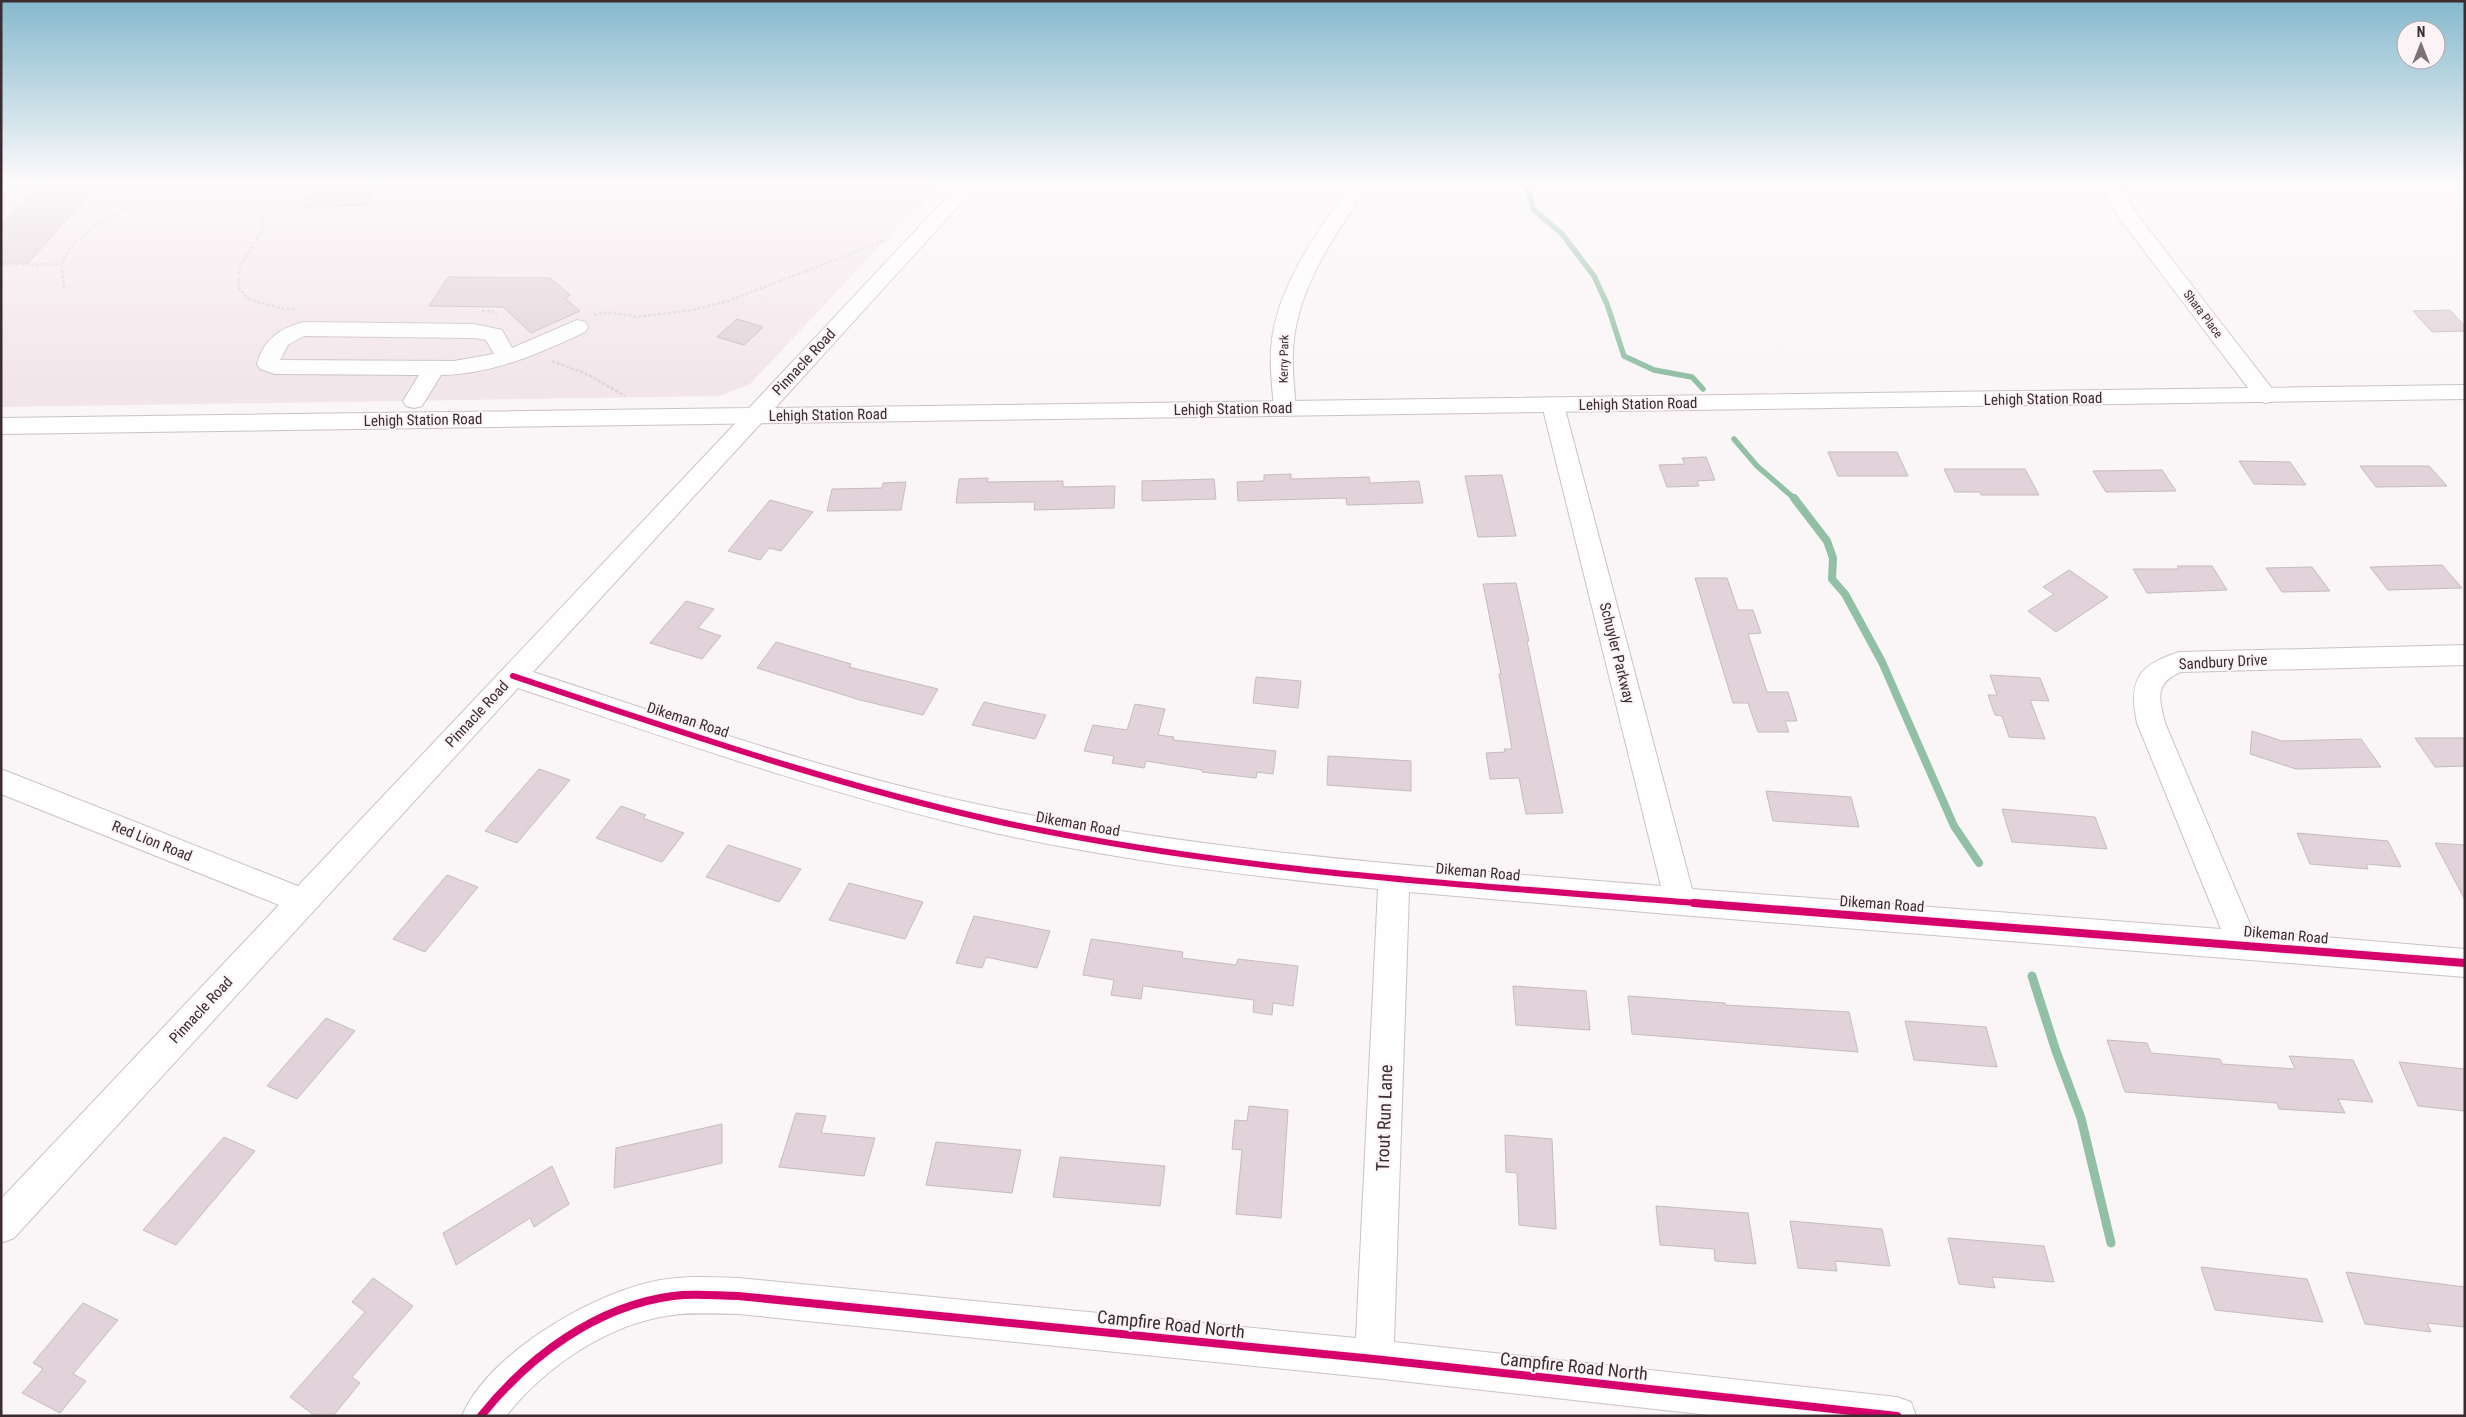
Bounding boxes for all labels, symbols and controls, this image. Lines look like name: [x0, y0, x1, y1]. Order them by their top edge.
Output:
north arrow: [2396, 20, 2446, 70]
text: N: [2417, 24, 2425, 40]
street label: Shara Place: [2181, 287, 2226, 341]
street label: Pinnacle Road: [769, 325, 839, 399]
street label: Kerry Park: [1277, 334, 1291, 383]
street label: Lehigh Station Road: [1984, 389, 2102, 409]
street label: Lehigh Station Road: [1579, 394, 1697, 414]
street label: Lehigh Station Road: [1174, 399, 1292, 419]
street label: Lehigh Station Road: [769, 405, 887, 425]
street label: Lehigh Station Road: [364, 410, 482, 430]
street label: Schuyler Parkway: [1596, 600, 1638, 706]
street label: Sandbury Drive: [2178, 651, 2268, 673]
street label: Pinnacle Road: [442, 677, 512, 751]
street label: Dikeman Road: [645, 698, 731, 742]
street label: Dikeman Road: [1035, 808, 1121, 840]
street label: Red Lion Road: [109, 817, 195, 865]
street label: Dikeman Road: [1435, 859, 1521, 885]
street label: Dikeman Road: [1839, 892, 1925, 916]
street label: Dikeman Road: [2243, 922, 2329, 948]
street label: Pinnacle Road: [166, 973, 236, 1047]
street label: Trout Run Lane: [1372, 1064, 1396, 1172]
street label: Campfire Road North: [1096, 1306, 1246, 1342]
street label: Campfire Road North: [1499, 1348, 1649, 1384]

